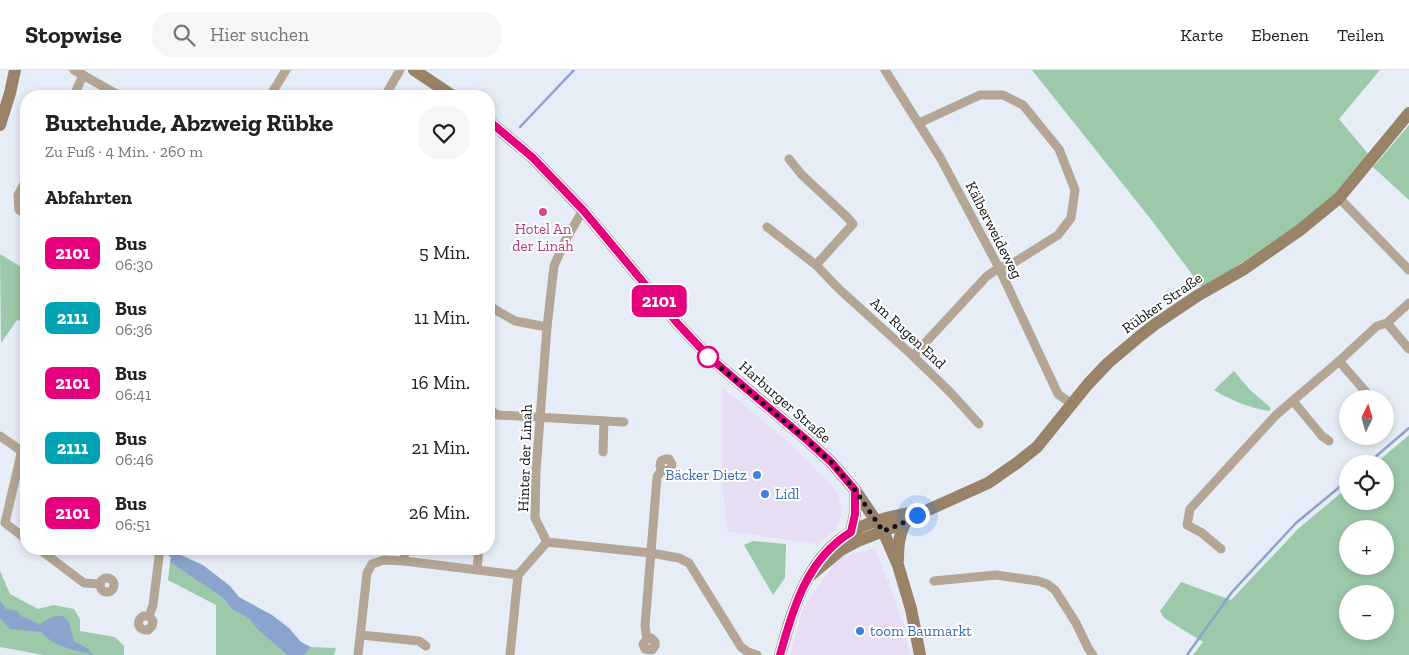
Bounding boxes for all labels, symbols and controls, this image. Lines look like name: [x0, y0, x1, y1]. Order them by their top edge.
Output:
search box: [152, 12, 502, 57]
text: Stopwise: [25, 20, 122, 49]
icon: search: [170, 21, 198, 49]
text: Hier suchen: [210, 23, 309, 46]
text: Karte: [1180, 24, 1223, 46]
text: Ebenen: [1251, 24, 1309, 46]
text: Teilen: [1337, 24, 1384, 46]
button: heart: [418, 107, 470, 159]
text: Buxtehude, Abzweig Rübke: [45, 108, 333, 137]
text: Zu Fuß · 4 Min. · 260 m: [45, 142, 203, 161]
street label: Kälberweideweg: [962, 178, 1026, 282]
text: Abfahrten: [45, 186, 132, 209]
marker: Hotel An der Linah: [537, 206, 549, 218]
place label: Hotel An der Linah: [512, 220, 574, 255]
text: Bus: [115, 232, 147, 255]
text: 5 Min.: [419, 241, 470, 264]
text: 2101: [55, 242, 90, 264]
text: 06:30: [115, 255, 153, 274]
street label: Rübker Straße: [1118, 269, 1206, 337]
line badge: 2101: [624, 285, 694, 317]
text: 2101: [642, 290, 676, 312]
street label: Am Rugen End: [867, 293, 950, 373]
text: Bus: [115, 297, 147, 320]
text: 11 Min.: [414, 306, 470, 329]
text: 2111: [57, 307, 88, 329]
text: 06:36: [115, 320, 153, 339]
unlabelled marker: [697, 346, 719, 368]
street label: Harburger Straße: [735, 357, 835, 447]
text: Bus: [115, 362, 147, 385]
text: 16 Min.: [411, 371, 470, 394]
text: 2101: [55, 372, 90, 394]
text: 06:41: [115, 385, 151, 404]
north arrow: [1339, 390, 1394, 445]
map controls: [1339, 390, 1394, 640]
street label: Hinter der Linah: [514, 403, 536, 512]
text: Bus: [115, 427, 147, 450]
text: 21 Min.: [412, 436, 470, 459]
text: 2111: [57, 437, 88, 459]
text: 06:46: [115, 450, 153, 469]
button: locate: [1339, 455, 1394, 510]
place label: Bäcker Dietz: [665, 466, 747, 484]
marker: Bäcker Dietz: [751, 469, 763, 481]
place label: Lidl: [775, 485, 800, 503]
marker: Lidl: [759, 488, 771, 500]
text: Bus: [115, 492, 147, 515]
text: 26 Min.: [409, 501, 470, 524]
text: 2101: [55, 502, 90, 524]
your location: [905, 503, 930, 528]
text: 06:51: [115, 515, 151, 534]
button: +: [1339, 520, 1394, 575]
button: −: [1339, 585, 1394, 640]
place label: toom Baumarkt: [870, 622, 972, 640]
marker: toom Baumarkt: [854, 625, 866, 637]

